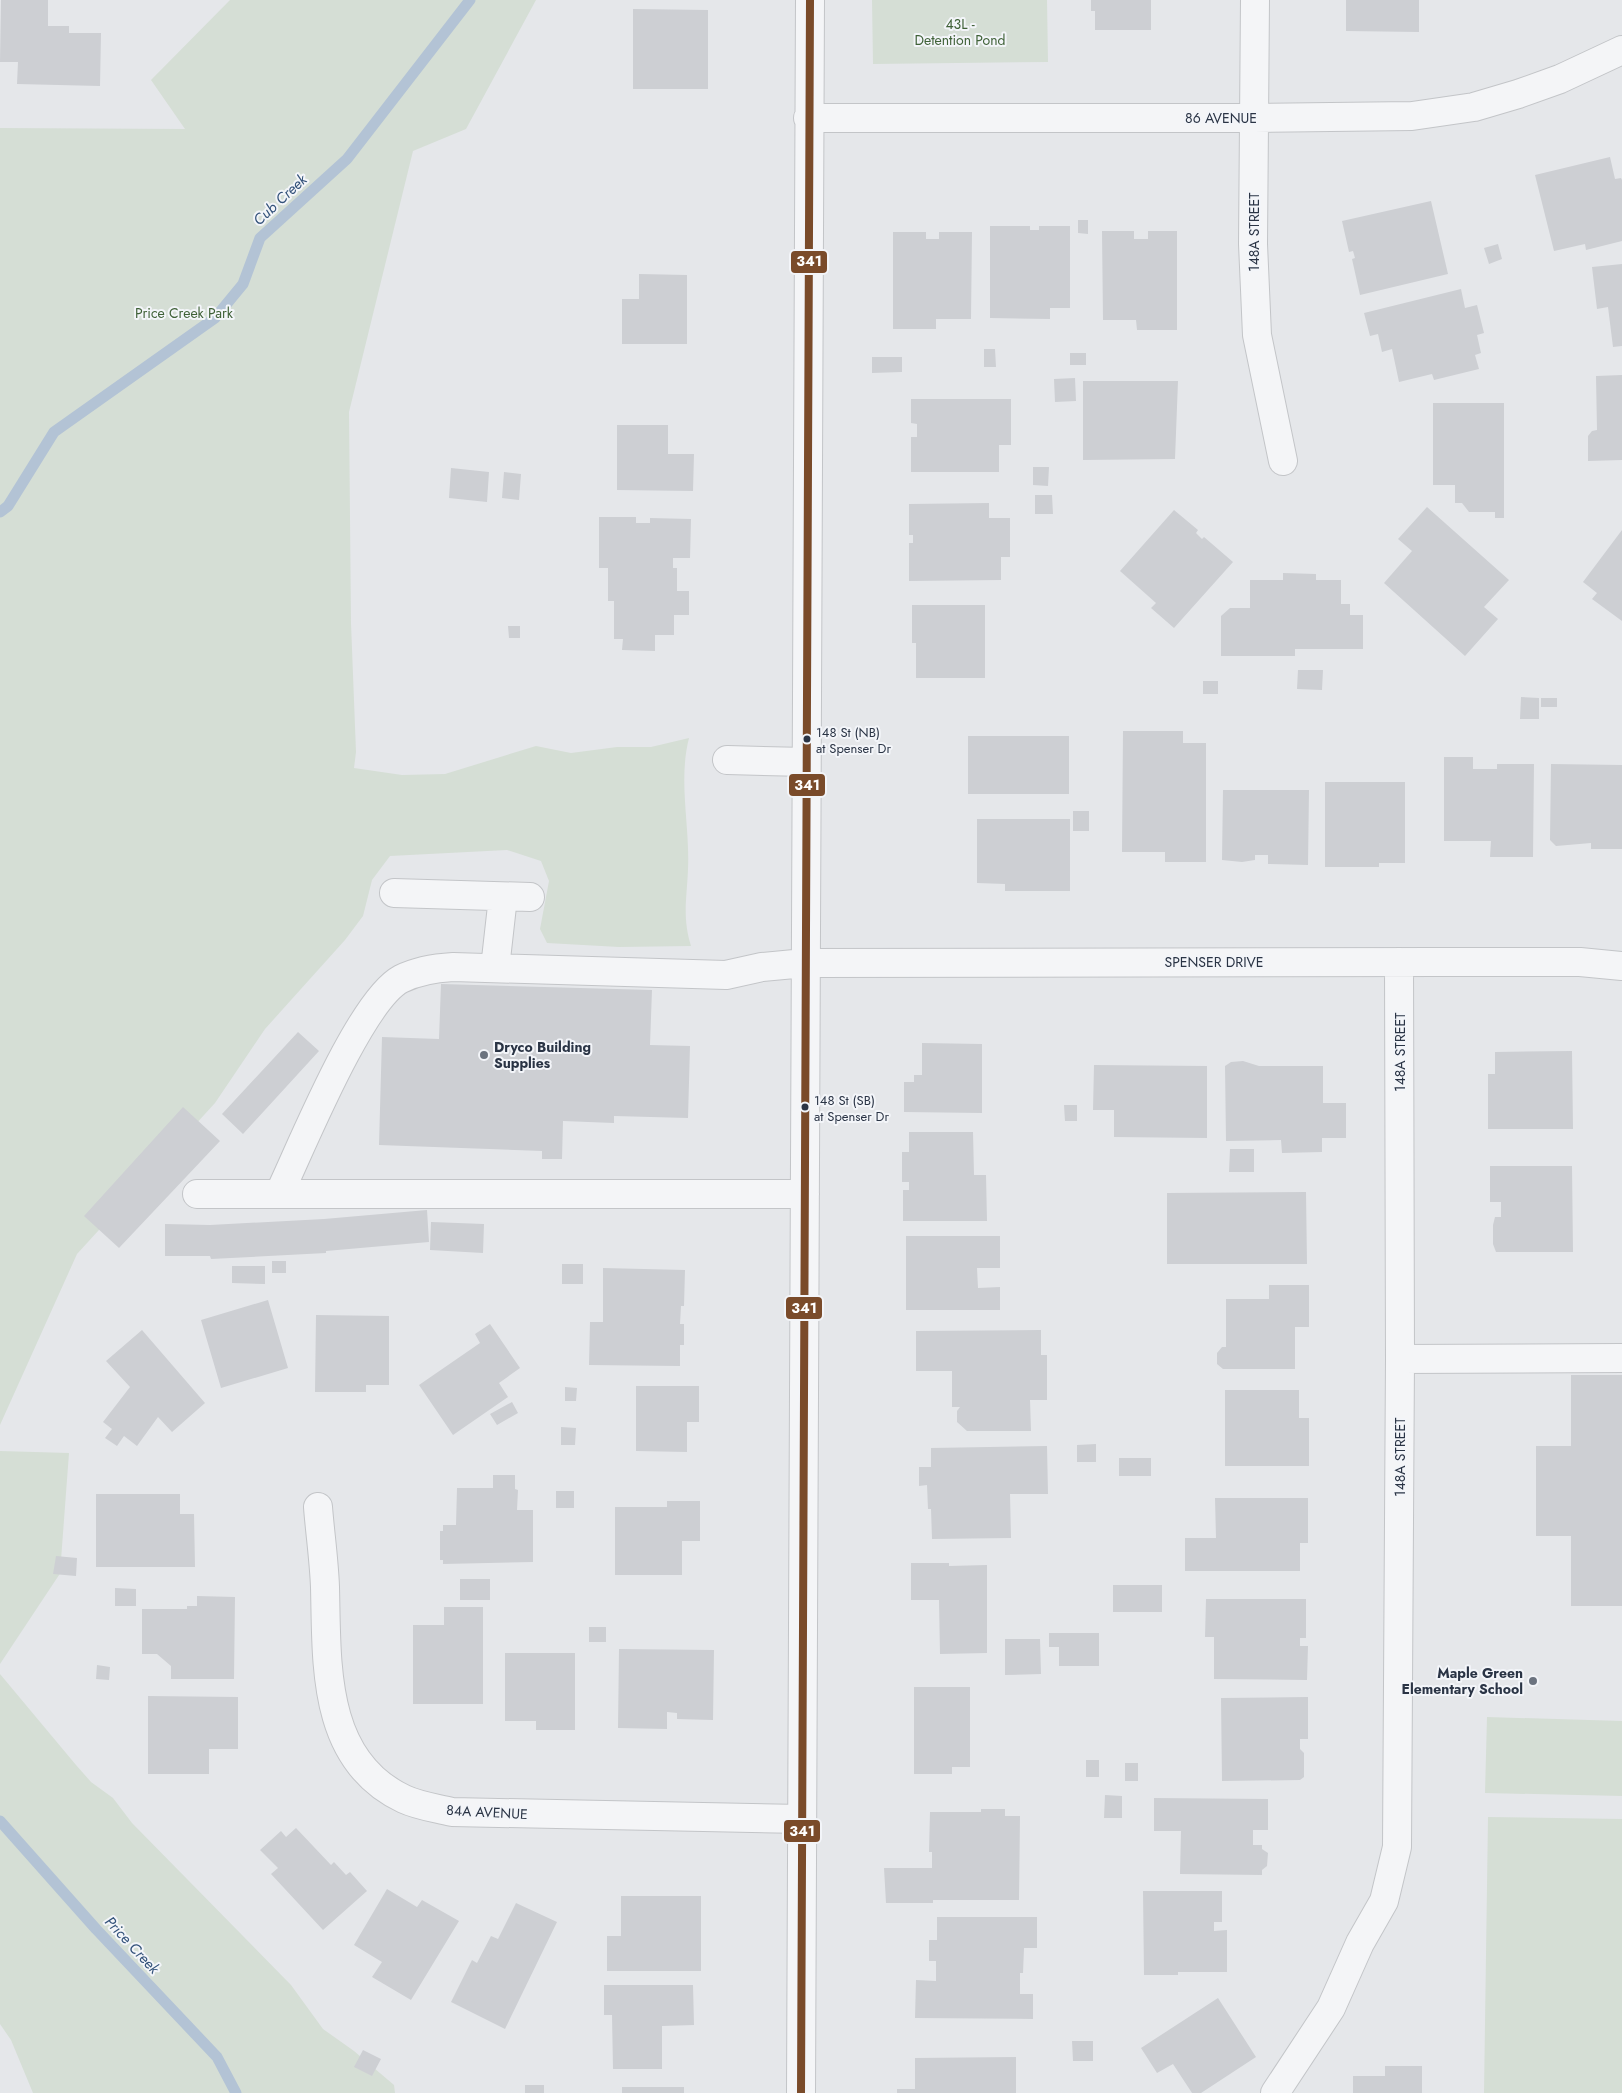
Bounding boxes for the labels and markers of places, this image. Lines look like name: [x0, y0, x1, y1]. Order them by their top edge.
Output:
place label: 148 St (NB) at Spenser Dr: [816, 723, 891, 758]
marker: 148 St (NB) at Spenser Dr: [802, 734, 812, 744]
place label: Dryco Building Supplies: [494, 1037, 591, 1073]
marker: Dryco Building Supplies: [478, 1049, 490, 1061]
place label: 148 St (SB) at Spenser Dr: [814, 1091, 889, 1126]
marker: 148 St (SB) at Spenser Dr: [800, 1102, 810, 1112]
place label: Maple Green Elementary School: [1402, 1663, 1523, 1699]
marker: Maple Green Elementary School: [1527, 1675, 1539, 1687]

